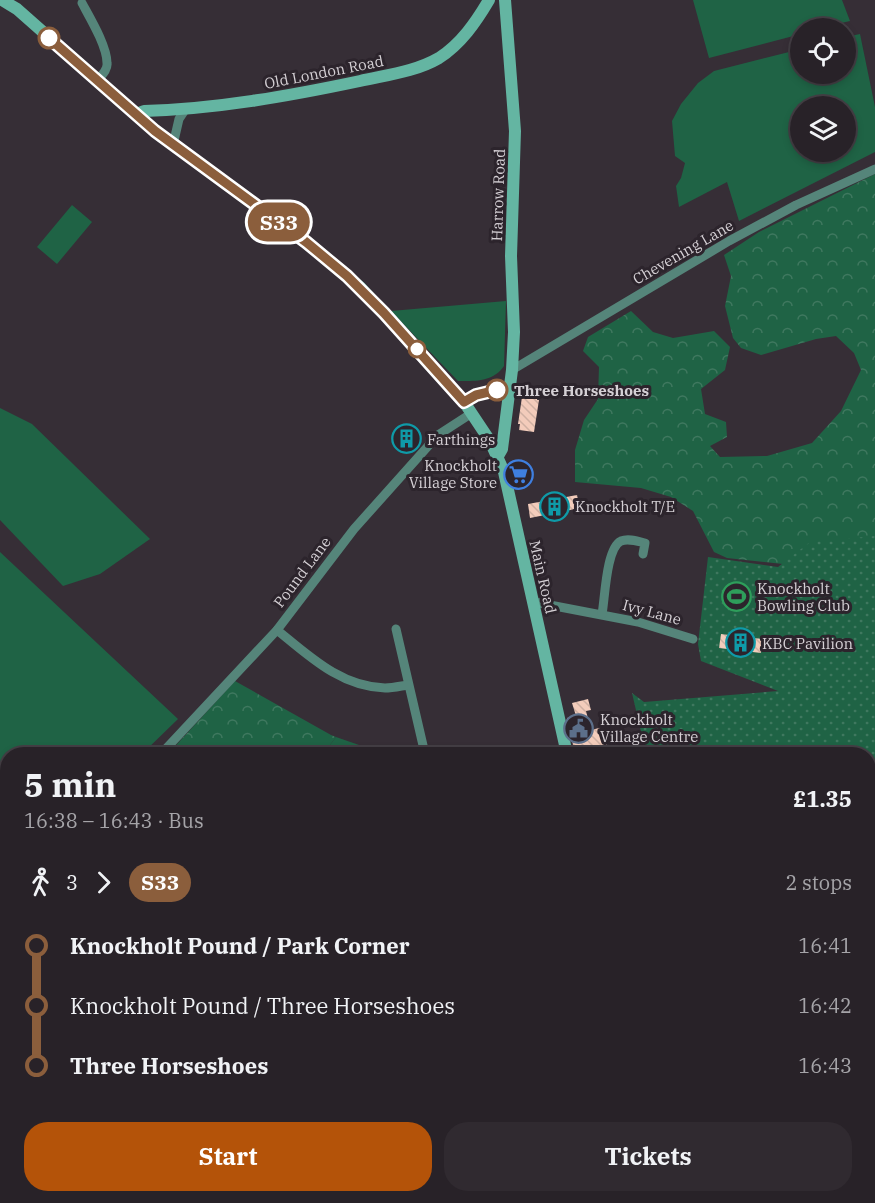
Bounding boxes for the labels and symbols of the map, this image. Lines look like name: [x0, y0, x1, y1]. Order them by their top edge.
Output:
unlabelled marker: [38, 27, 60, 49]
street label: Old London Road: [263, 51, 385, 93]
street label: Harrow Road: [487, 148, 509, 242]
line badge: S33: [244, 202, 314, 242]
street label: Chevening Lane: [629, 215, 737, 289]
unlabelled marker: [408, 340, 426, 358]
marker: Three Horseshoes: [486, 379, 508, 401]
place label: Three Horseshoes: [514, 381, 649, 400]
building icon: Farthings: [390, 423, 422, 455]
place label: Farthings: [427, 430, 495, 449]
place label: Knockholt Village Store: [409, 456, 497, 492]
supermarket icon: Knockholt Village Store: [502, 458, 534, 490]
building icon: Knockholt T/E: [538, 490, 570, 522]
place label: Knockholt T/E: [575, 497, 675, 516]
street label: Pound Lane: [269, 533, 335, 611]
street label: Main Road: [525, 538, 561, 616]
place label: Knockholt Bowling Club: [757, 579, 850, 615]
sports icon: Knockholt Bowling Club: [720, 581, 752, 613]
street label: Ivy Lane: [621, 595, 683, 629]
building icon: KBC Pavilion: [725, 627, 757, 659]
place label: KBC Pavilion: [762, 634, 853, 653]
place label: Knockholt Village Centre: [600, 710, 698, 746]
public building icon: Knockholt Village Centre: [563, 712, 595, 744]

